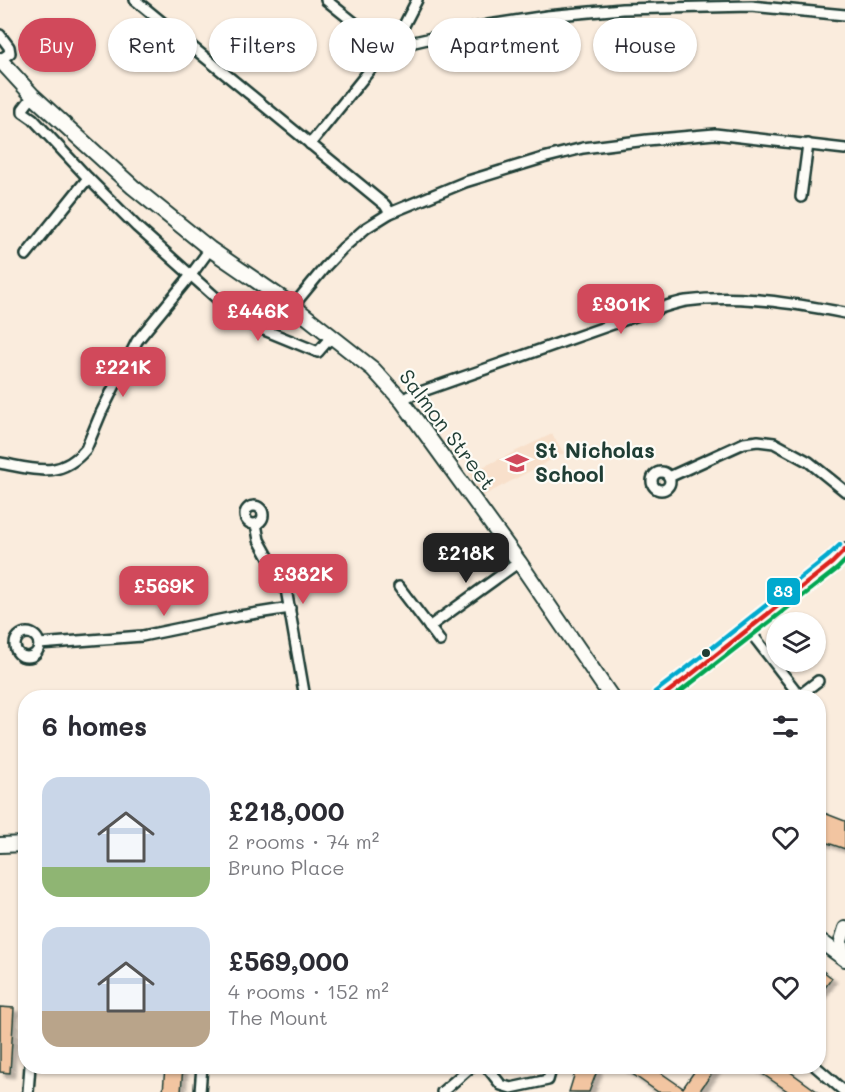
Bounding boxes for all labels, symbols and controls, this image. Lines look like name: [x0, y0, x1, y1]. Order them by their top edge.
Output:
chip: Buy: [18, 18, 96, 72]
chip: Rent: [108, 18, 197, 72]
chip: Filters: [209, 18, 317, 72]
chip: New: [329, 18, 416, 72]
chip: Apartment: [428, 18, 581, 72]
chip: House: [593, 18, 697, 72]
pin: £301K: [579, 284, 663, 335]
text: £301K: [591, 290, 651, 316]
pin: £446K: [216, 291, 300, 342]
text: £446K: [226, 297, 290, 323]
pin: £221K: [81, 347, 165, 398]
text: £221K: [95, 353, 151, 379]
street label: Salmon Street: [394, 363, 502, 495]
place label: St Nicholas School: [535, 436, 655, 487]
school or university icon: St Nicholas School: [504, 450, 530, 476]
pin: £218K: [424, 533, 508, 584]
text: £218K: [437, 539, 495, 565]
pin: £382K: [261, 554, 345, 605]
text: £382K: [272, 560, 334, 586]
pin: £569K: [122, 566, 206, 617]
text: £569K: [133, 572, 195, 598]
line badge: 83: [766, 577, 801, 606]
text: 83: [773, 580, 793, 601]
map controls: [766, 612, 826, 672]
button: layers: [766, 612, 826, 672]
unlabelled marker: [700, 647, 712, 659]
text: 6 homes: [42, 709, 147, 743]
icon: filters: [769, 710, 802, 743]
text: £218,000: [228, 794, 344, 828]
icon: home: [90, 801, 162, 873]
icon: heart: [769, 821, 802, 854]
text: 2 rooms · 74 m²: [228, 828, 379, 854]
text: Bruno Place: [228, 854, 345, 880]
text: £569,000: [228, 944, 349, 978]
icon: home: [90, 951, 162, 1023]
icon: heart: [769, 971, 802, 1004]
text: 4 rooms · 152 m²: [228, 978, 389, 1004]
text: The Mount: [228, 1004, 328, 1030]

